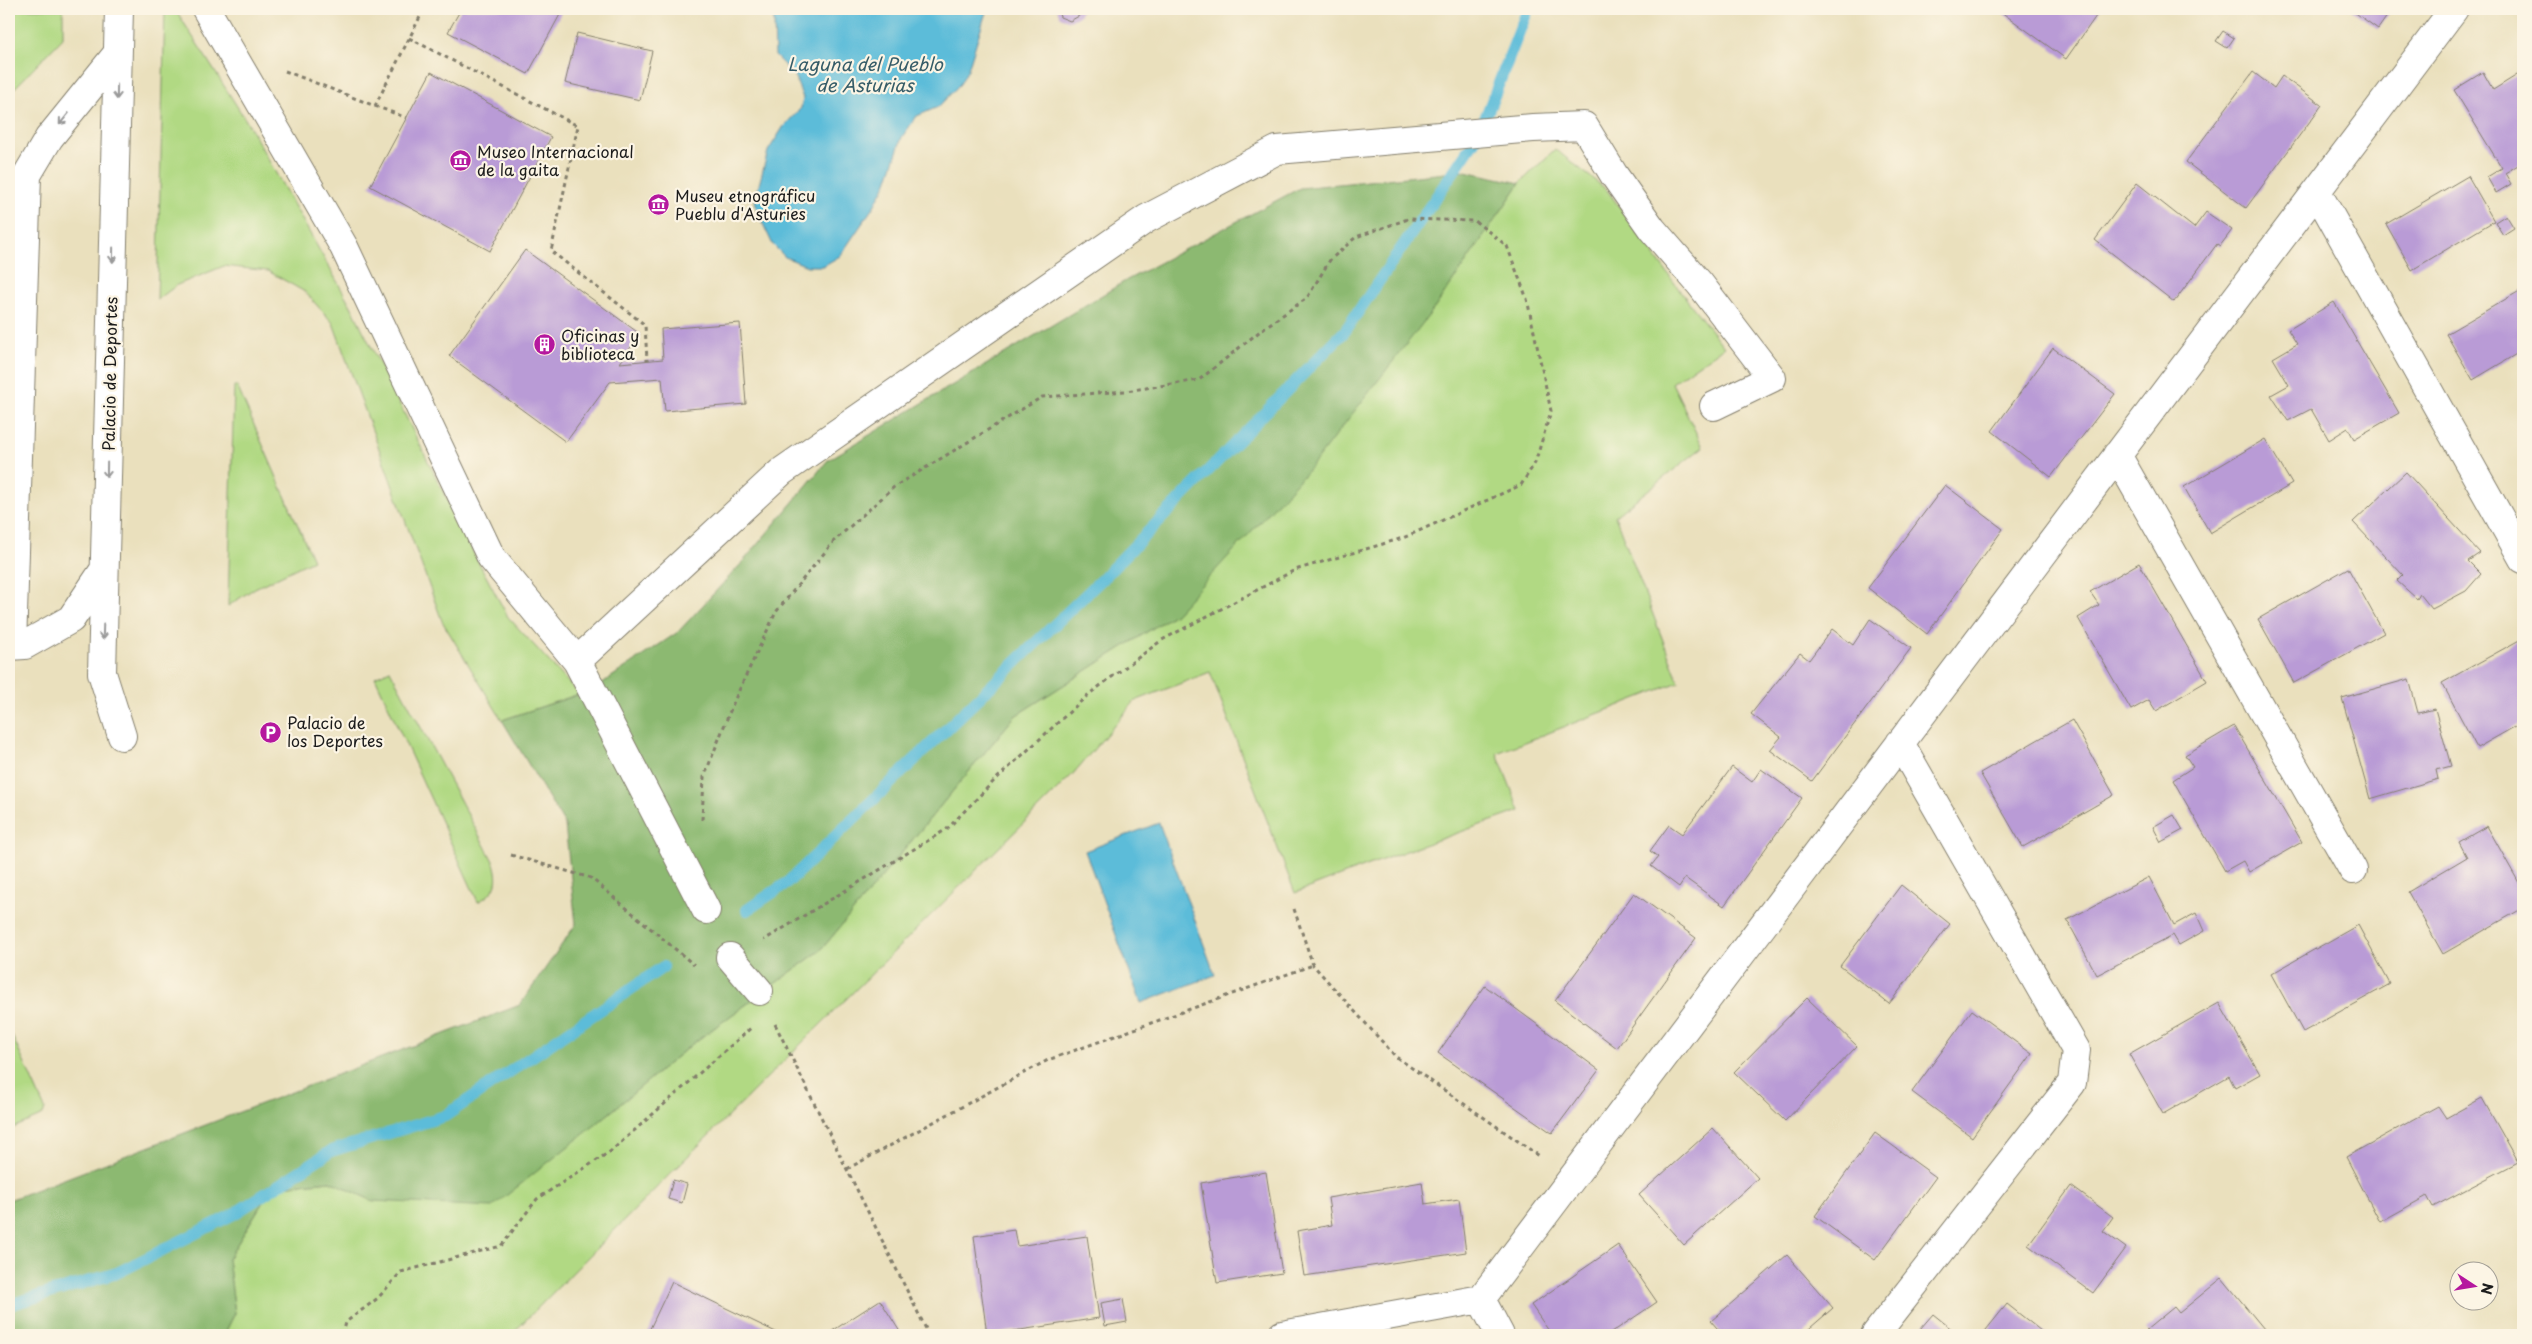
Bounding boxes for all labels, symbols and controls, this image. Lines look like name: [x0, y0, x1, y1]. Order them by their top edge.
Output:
water label: Laguna del Pueblo de Asturias: [787, 50, 944, 98]
one-way arrow: [112, 84, 121, 100]
one-way arrow: [59, 112, 70, 125]
place label: Museo Internacional de la gaita: [477, 139, 634, 181]
museum icon: Museo Internacional de la gaita: [449, 149, 473, 173]
place label: Museu etnográficu Pueblu d'Asturies: [675, 183, 815, 225]
museum icon: Museu etnográficu Pueblu d'Asturies: [647, 193, 671, 217]
one-way arrow: [108, 247, 117, 263]
street label: Palacio de Deportes: [96, 297, 122, 451]
place label: Oficinas y biblioteca: [561, 323, 639, 365]
building icon: Oficinas y biblioteca: [533, 333, 557, 357]
one-way arrow: [102, 462, 112, 478]
one-way arrow: [98, 624, 107, 640]
place label: Palacio de los Deportes: [287, 710, 383, 752]
parking icon: Palacio de los Deportes: [259, 720, 283, 744]
north arrow: [2450, 1262, 2500, 1312]
text: N: [2476, 1281, 2499, 1296]

